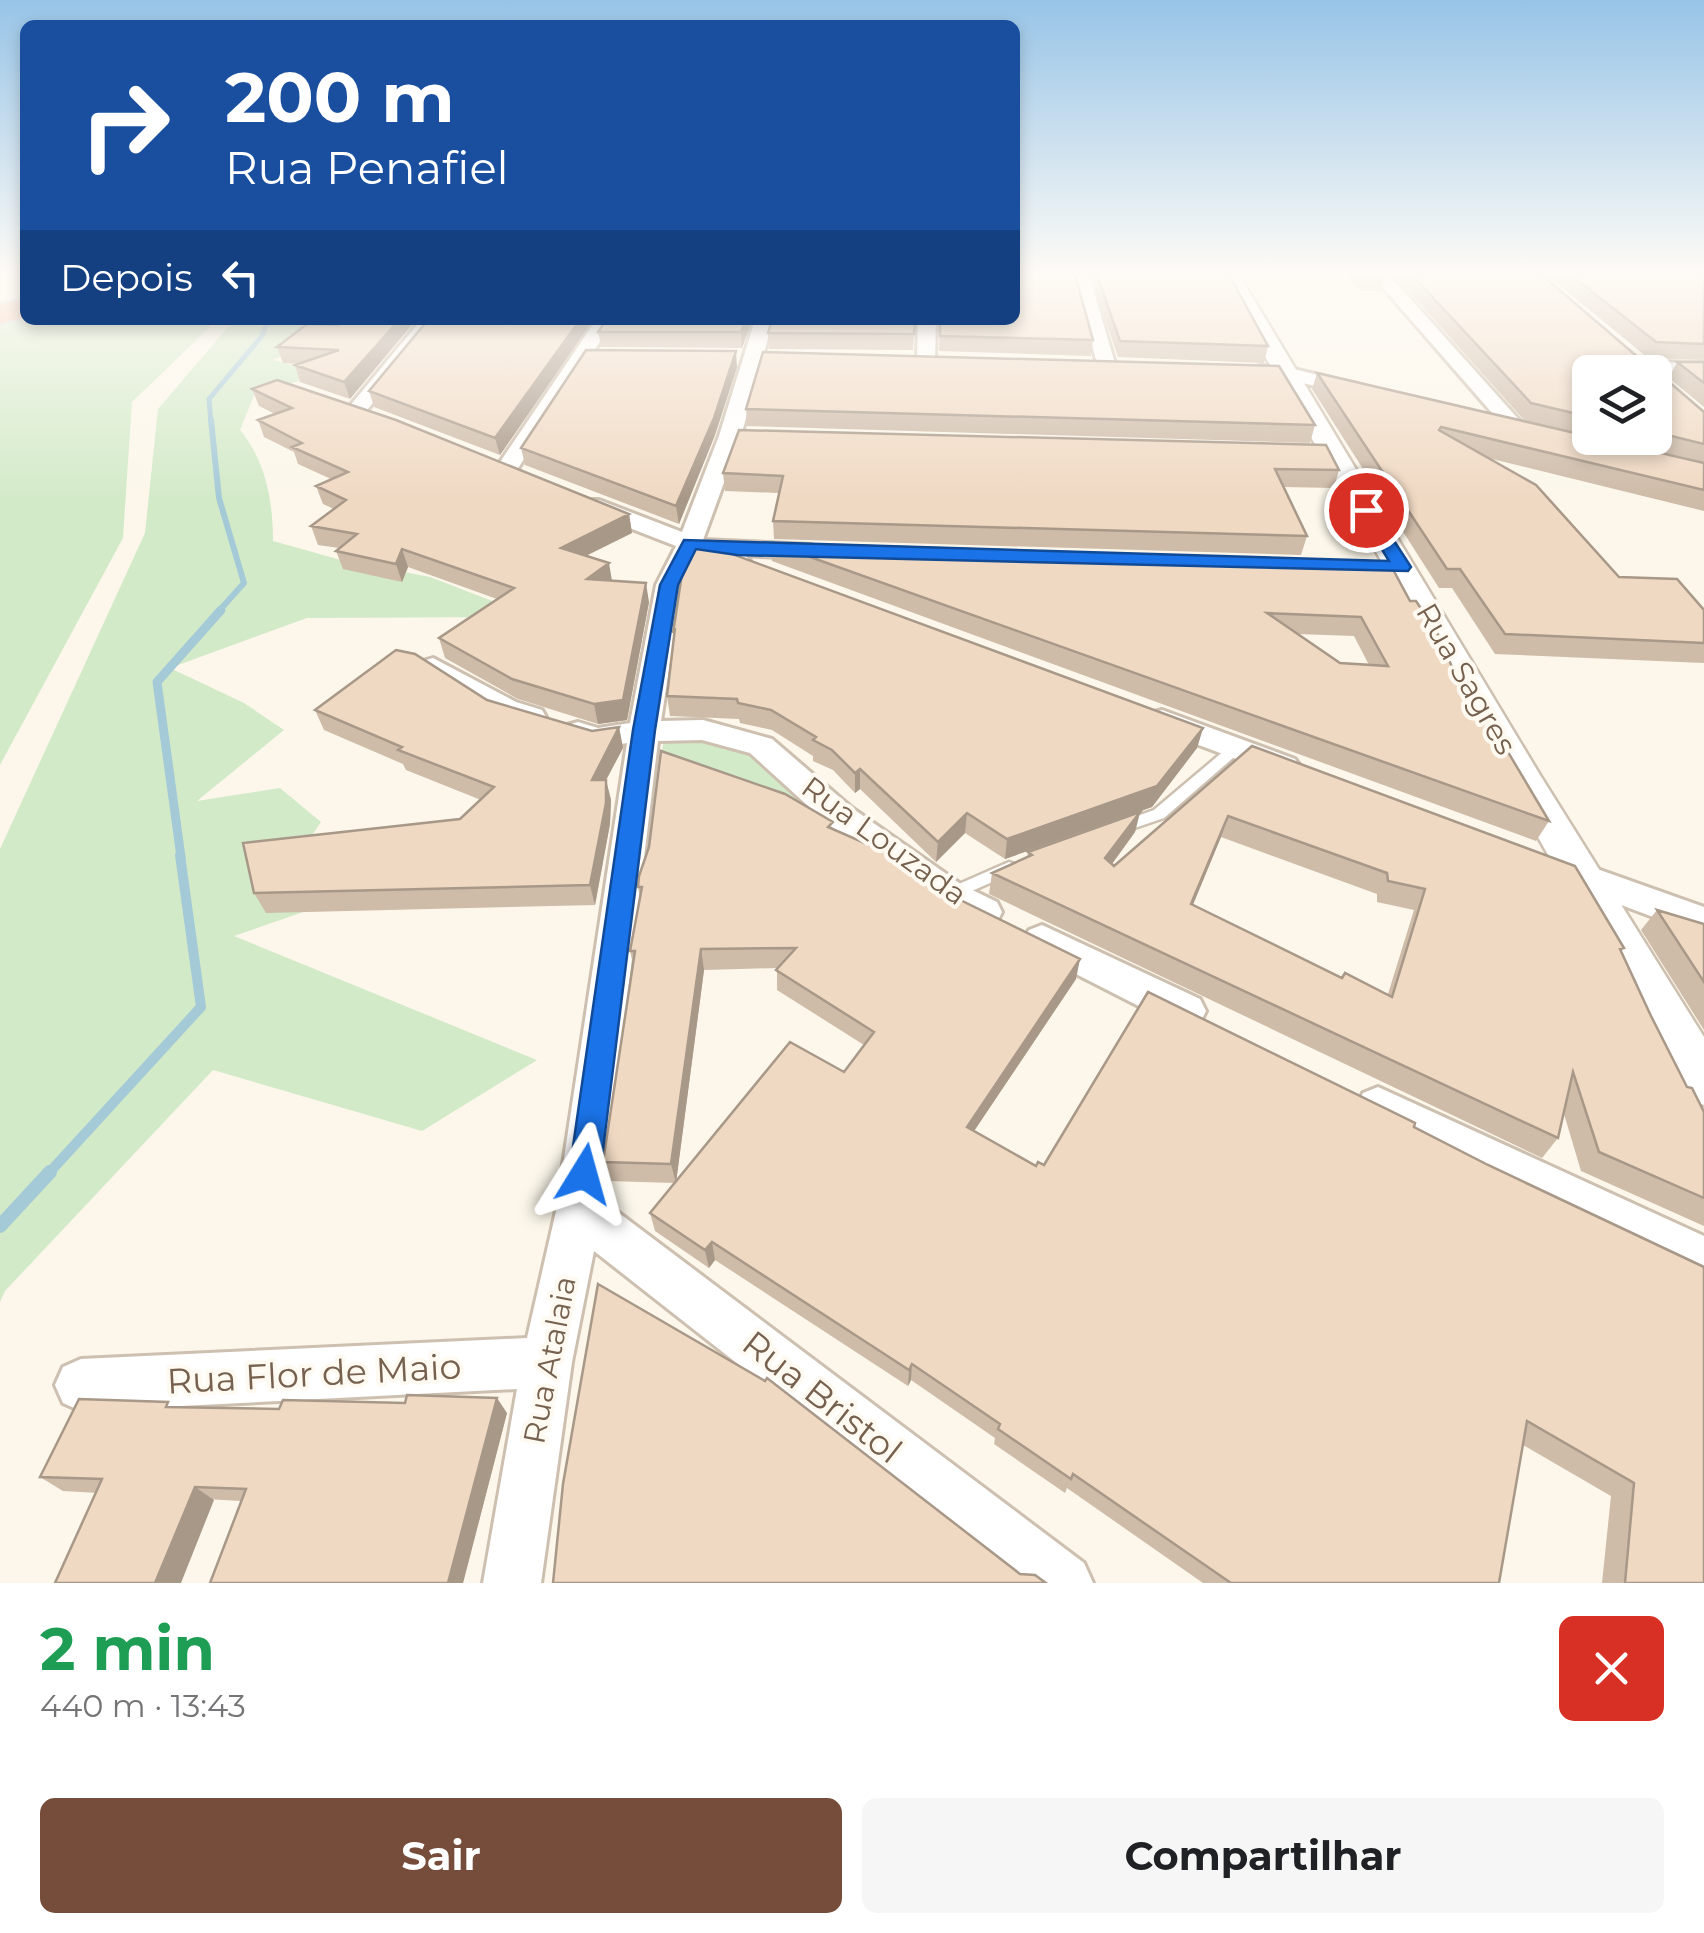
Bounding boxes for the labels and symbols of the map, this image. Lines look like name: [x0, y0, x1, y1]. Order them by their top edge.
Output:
pin: [1324, 468, 1409, 553]
street label: Rua Sagres: [1408, 597, 1525, 761]
street label: Rua Louzada: [795, 768, 974, 913]
position arrow: [532, 1122, 636, 1226]
street label: Rua Atalaia: [515, 1273, 584, 1447]
street label: Rua Bristol: [734, 1321, 910, 1472]
street label: Rua Flor de Maio: [166, 1344, 462, 1403]

